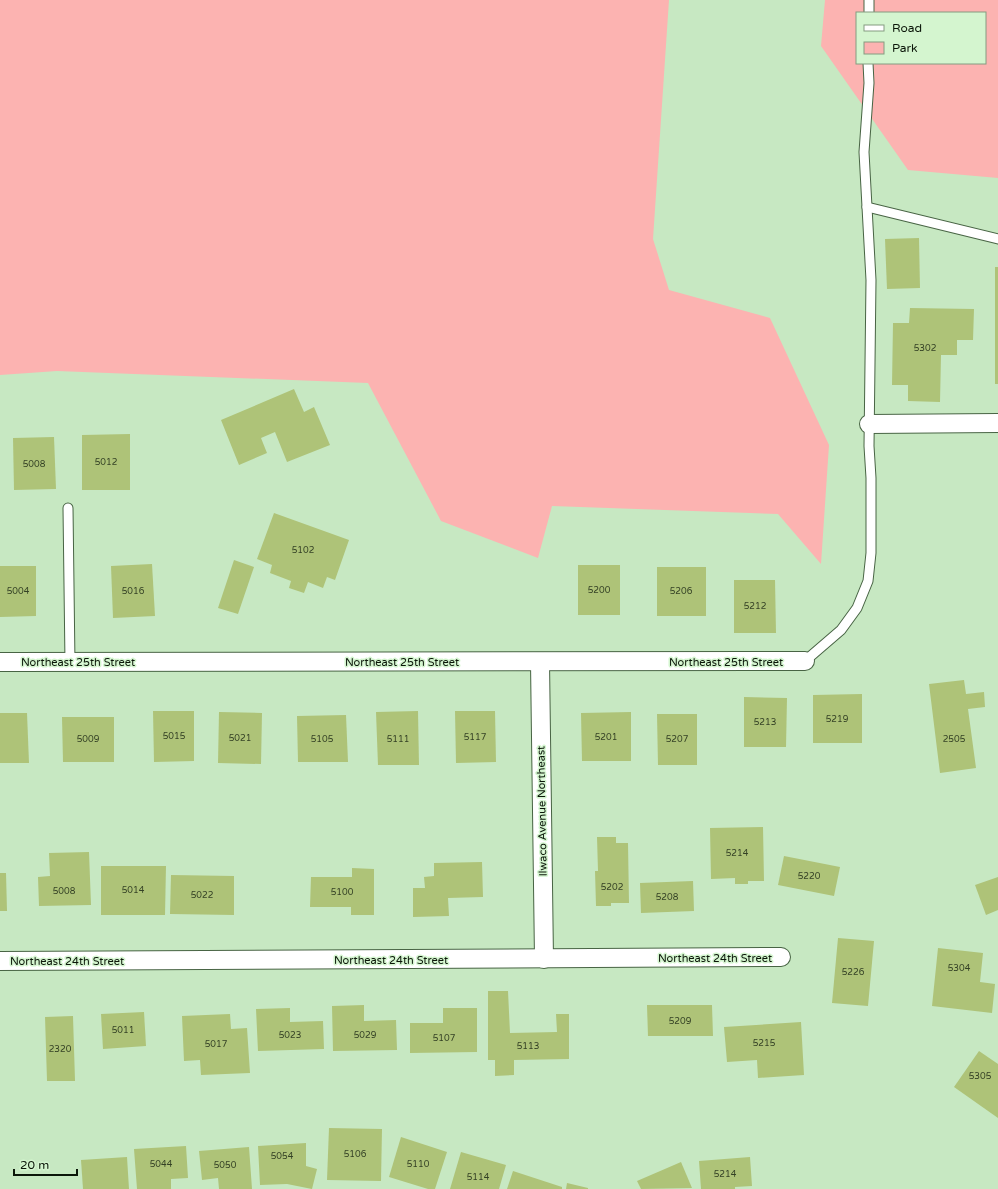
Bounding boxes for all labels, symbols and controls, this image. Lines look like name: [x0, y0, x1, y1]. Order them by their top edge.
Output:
legend: [856, 12, 986, 64]
text: Road: [892, 21, 922, 35]
text: Park: [892, 41, 918, 55]
house number: 5302: [914, 343, 936, 354]
house number: 5012: [95, 457, 117, 468]
house number: 5008: [23, 459, 46, 470]
house number: 5102: [292, 545, 314, 556]
house number: 5200: [588, 585, 611, 596]
house number: 5004: [7, 586, 30, 597]
house number: 5016: [122, 586, 145, 597]
house number: 5206: [670, 586, 693, 597]
house number: 5212: [744, 601, 766, 612]
street label: Northeast 25th Street: [21, 656, 135, 669]
street label: Northeast 25th Street: [345, 656, 459, 669]
street label: Northeast 25th Street: [669, 656, 783, 669]
house number: 5219: [826, 714, 849, 725]
house number: 5213: [754, 717, 776, 728]
house number: 5015: [163, 731, 186, 742]
house number: 5117: [464, 732, 487, 743]
house number: 5201: [595, 732, 617, 743]
house number: 5021: [229, 733, 251, 744]
house number: 5009: [77, 734, 100, 745]
house number: 5105: [311, 734, 334, 745]
house number: 5111: [387, 734, 409, 745]
house number: 5207: [666, 734, 689, 745]
house number: 2505: [943, 734, 966, 745]
street label: Ilwaco Avenue Northeast: [534, 746, 550, 876]
house number: 5214: [726, 848, 749, 859]
house number: 5220: [798, 871, 821, 882]
house number: 5202: [601, 882, 623, 893]
house number: 5014: [122, 885, 145, 896]
house number: 5008: [53, 886, 76, 897]
house number: 5100: [331, 887, 354, 898]
house number: 5022: [191, 890, 213, 901]
house number: 5208: [656, 892, 679, 903]
street label: Northeast 24th Street: [658, 952, 772, 965]
street label: Northeast 24th Street: [334, 954, 448, 967]
street label: Northeast 24th Street: [10, 955, 124, 968]
house number: 5304: [948, 963, 971, 974]
house number: 5226: [842, 967, 865, 978]
house number: 5209: [669, 1016, 692, 1027]
house number: 5011: [112, 1025, 134, 1036]
house number: 5023: [279, 1030, 301, 1041]
house number: 5029: [354, 1030, 377, 1041]
house number: 5107: [433, 1033, 456, 1044]
house number: 5215: [753, 1038, 776, 1049]
house number: 5017: [205, 1039, 228, 1050]
house number: 5113: [517, 1041, 539, 1052]
house number: 2320: [49, 1044, 72, 1055]
house number: 5305: [969, 1071, 992, 1082]
house number: 5106: [344, 1149, 367, 1160]
scale bar: [14, 1151, 77, 1177]
house number: 5054: [271, 1151, 294, 1162]
text: 20 m: [20, 1158, 49, 1172]
house number: 5044: [150, 1159, 173, 1170]
house number: 5110: [407, 1159, 430, 1170]
house number: 5050: [214, 1160, 237, 1171]
house number: 5214: [714, 1169, 737, 1180]
house number: 5114: [467, 1172, 490, 1183]

